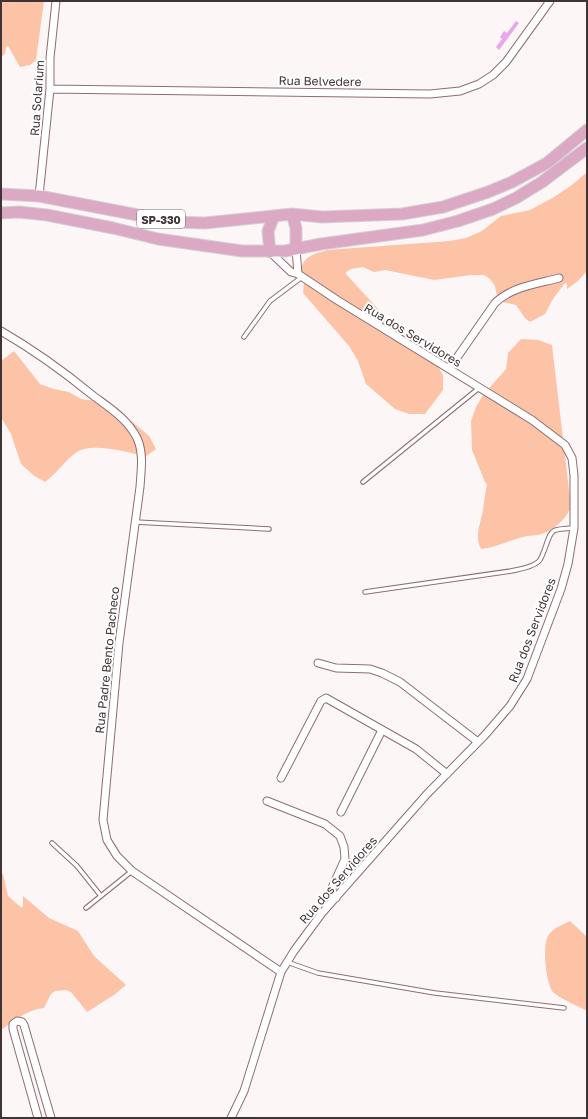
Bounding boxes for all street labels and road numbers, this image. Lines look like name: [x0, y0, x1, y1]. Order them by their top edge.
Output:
street label: Rua Solarium: [27, 59, 47, 137]
street label: Rua Belvedere: [278, 73, 362, 89]
road number: SP-330: [137, 210, 185, 228]
street label: Rua dos Servidores: [362, 300, 464, 370]
street label: Rua dos Servidores: [505, 576, 559, 684]
street label: Rua Padre Bento Pacheco: [92, 586, 122, 734]
street label: Rua dos Servidores: [296, 833, 380, 927]

